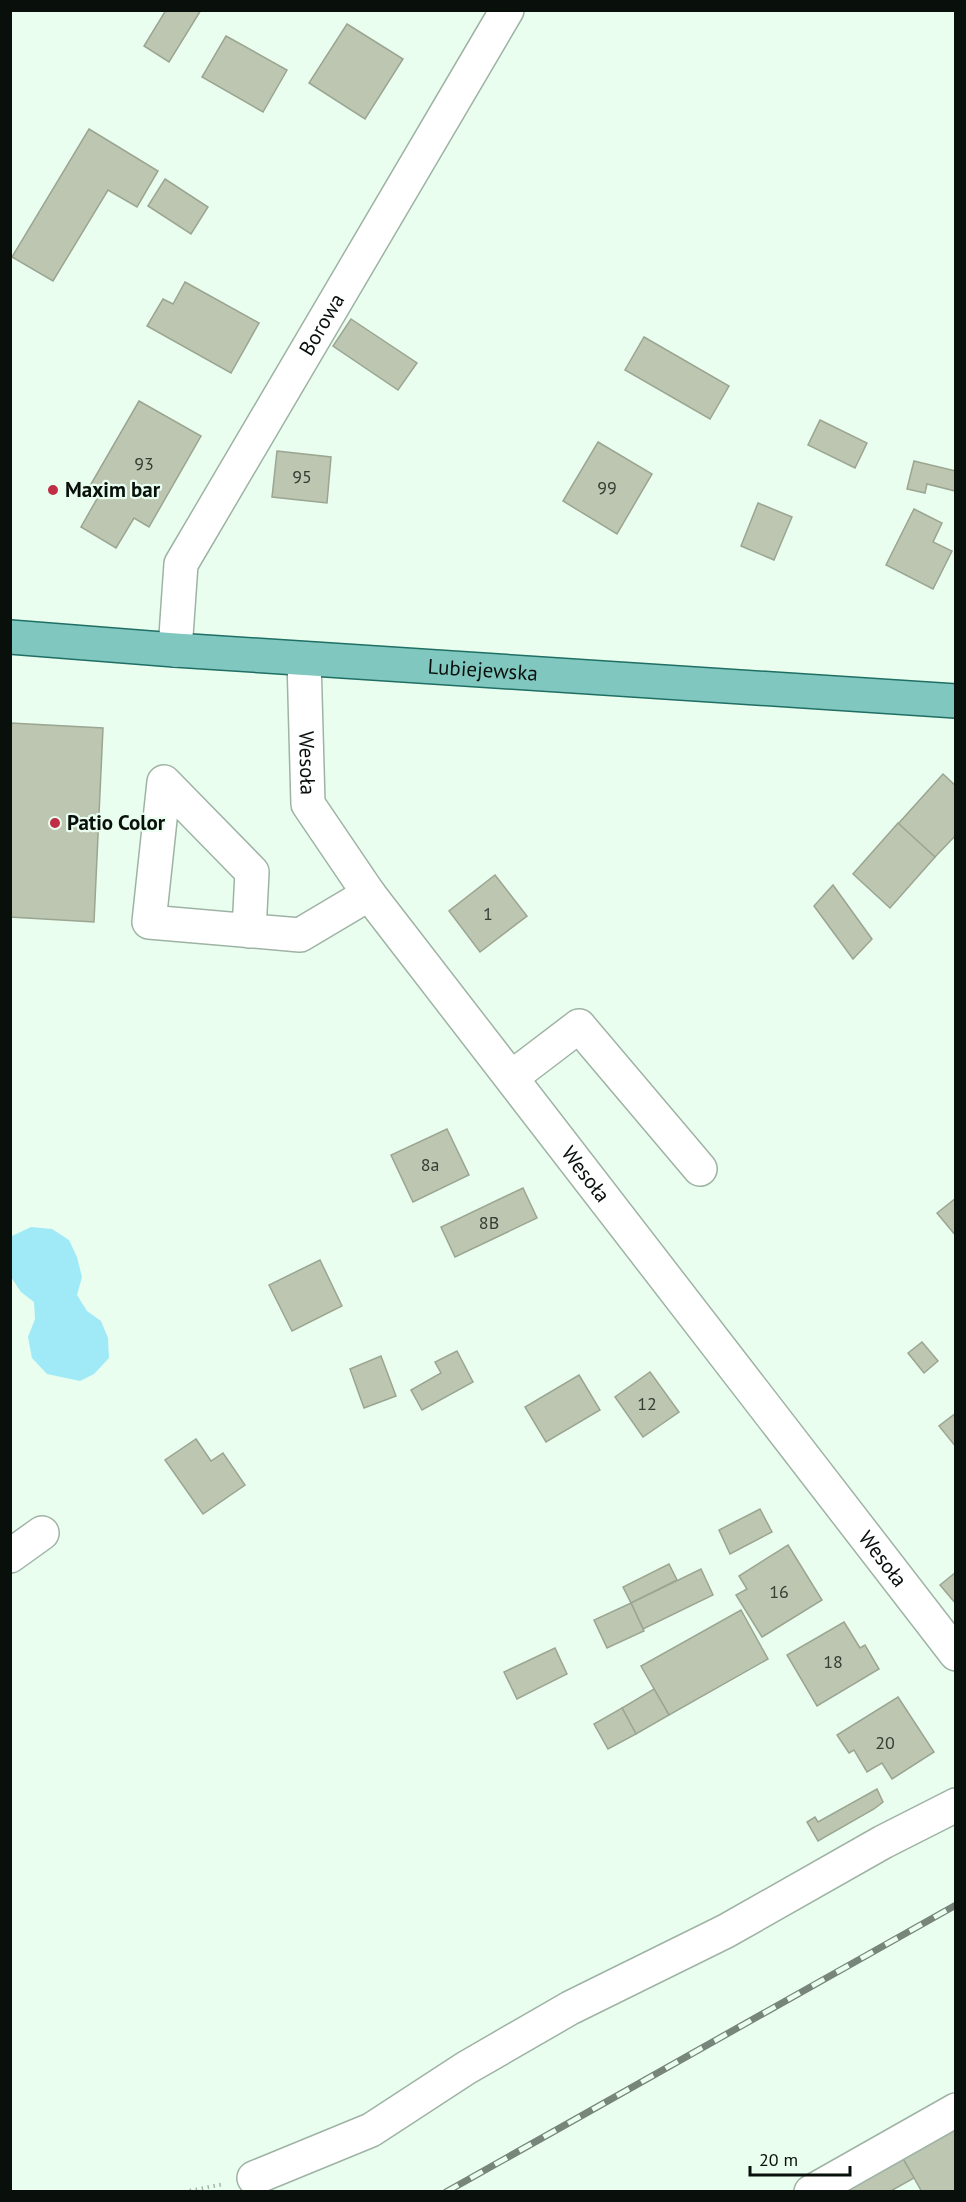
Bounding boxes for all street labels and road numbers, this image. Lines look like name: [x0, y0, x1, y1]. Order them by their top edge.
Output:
street label: Borowa: [293, 288, 350, 360]
street label: Lubiejewska: [427, 653, 539, 687]
street label: Wesoła: [293, 731, 322, 795]
street label: Wesoła: [556, 1141, 616, 1208]
street label: Wesoła: [853, 1525, 913, 1592]

